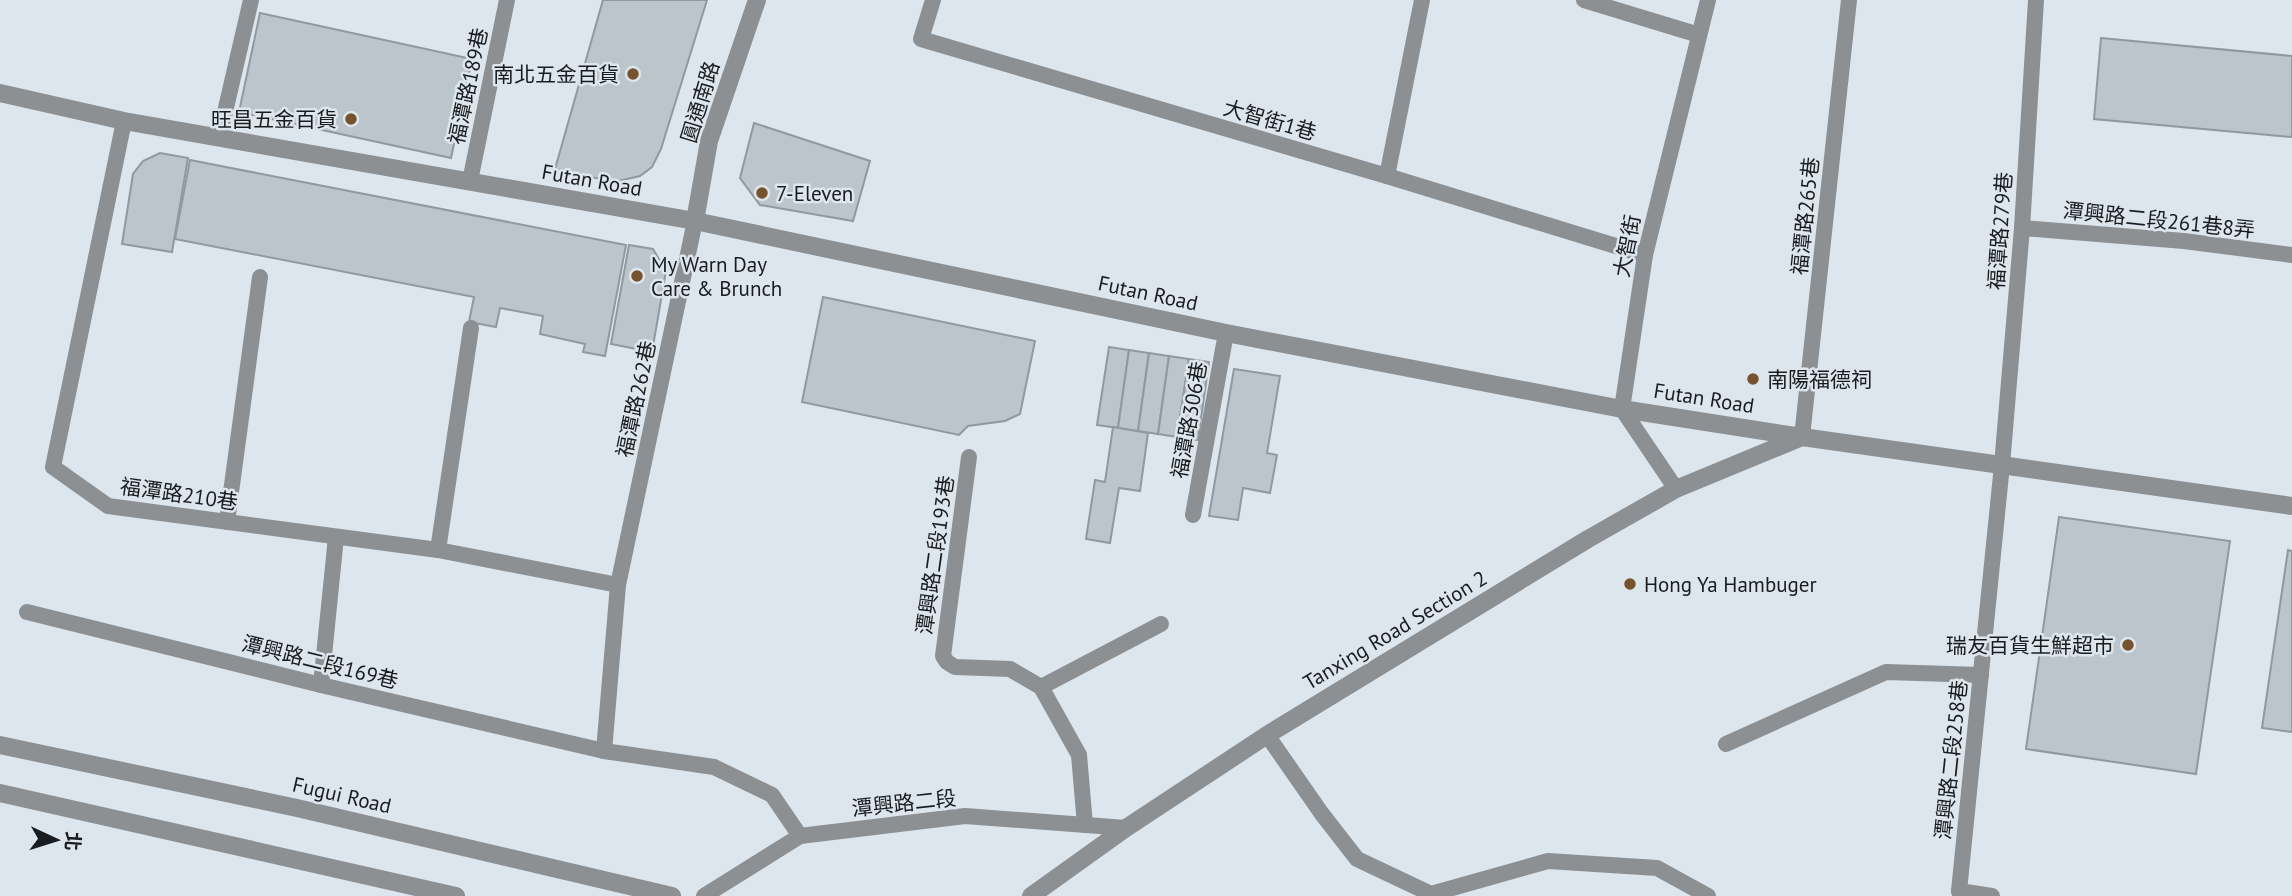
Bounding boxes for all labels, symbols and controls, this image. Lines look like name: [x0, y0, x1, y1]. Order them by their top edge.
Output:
street label: 福潭路189巷: [442, 25, 494, 147]
street label: 圓通南路: [675, 58, 725, 146]
place label: 南北五金百貨: [493, 61, 619, 88]
marker: 南北五金百貨: [625, 66, 641, 82]
street label: 大智街1巷: [1220, 94, 1320, 146]
place label: 旺昌五金百貨: [211, 106, 337, 133]
marker: 旺昌五金百貨: [343, 111, 359, 127]
street label: 福潭路265巷: [1785, 156, 1825, 276]
street label: Futan Road: [540, 158, 644, 202]
street label: 福潭路279巷: [1982, 171, 2018, 291]
place label: 7-Eleven: [776, 180, 853, 207]
marker: 7-Eleven: [754, 185, 770, 201]
street label: 潭興路二段261巷8弄: [2062, 196, 2256, 244]
street label: 大智街: [1608, 213, 1646, 279]
place label: My Warn Day Care & Brunch: [651, 251, 782, 302]
marker: My Warn Day Care & Brunch: [629, 268, 645, 284]
street label: Futan Road: [1096, 269, 1200, 317]
street label: 福潭路262巷: [610, 338, 662, 460]
street label: 福潭路306巷: [1165, 359, 1213, 481]
place label: 南陽福德祠: [1767, 366, 1872, 393]
marker: 南陽福德祠: [1745, 371, 1761, 387]
street label: Futan Road: [1652, 377, 1756, 419]
street label: 福潭路210巷: [119, 472, 239, 516]
street label: 潭興路二段193巷: [910, 474, 960, 636]
street label: Tanxing Road Section 2: [1298, 564, 1492, 696]
place label: Hong Ya Hambuger: [1644, 571, 1817, 598]
marker: Hong Ya Hambuger: [1622, 576, 1638, 592]
street label: 潭興路二段169巷: [239, 630, 401, 694]
place label: 瑞友百貨生鮮超市: [1946, 632, 2114, 659]
marker: 瑞友百貨生鮮超市: [2120, 637, 2136, 653]
street label: 潭興路二段258巷: [1929, 679, 1973, 841]
street label: Fugui Road: [290, 771, 394, 819]
street label: 潭興路二段: [850, 784, 958, 822]
north arrow: [21, 805, 91, 875]
text: 北: [60, 831, 86, 852]

